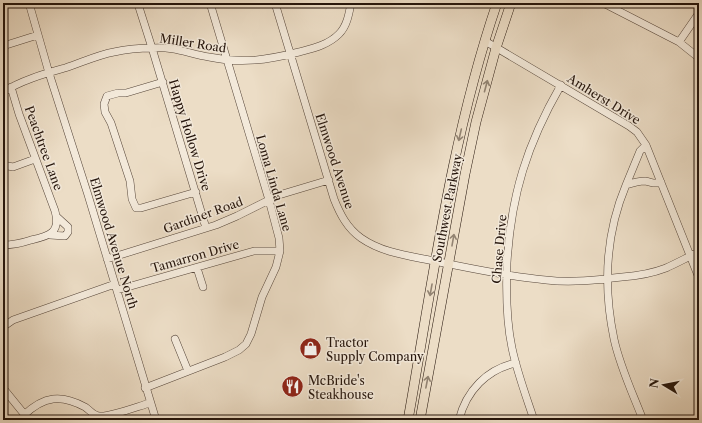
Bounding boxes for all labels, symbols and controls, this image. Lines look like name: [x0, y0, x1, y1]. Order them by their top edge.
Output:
street label: Miller Road: [159, 30, 228, 56]
street label: Amherst Drive: [564, 70, 643, 128]
street label: Happy Hollow Drive: [166, 77, 214, 193]
one-way arrow: [483, 79, 490, 92]
street label: Peachtree Lane: [22, 104, 66, 192]
street label: Elmwood Avenue: [312, 111, 358, 211]
one-way arrow: [455, 128, 463, 141]
street label: Loma Linda Lane: [253, 133, 295, 233]
street label: Southwest Parkway: [429, 152, 465, 264]
street label: Elmwood Avenue North: [87, 175, 141, 311]
street label: Gardiner Road: [161, 193, 246, 236]
street label: Chase Drive: [489, 213, 510, 284]
one-way arrow: [449, 234, 457, 247]
street label: Tamarron Drive: [149, 236, 241, 276]
one-way arrow: [427, 283, 435, 296]
place label: Tractor Supply Company: [326, 335, 424, 364]
shop icon: Tractor Supply Company: [298, 336, 324, 362]
north arrow: [644, 365, 684, 405]
place label: McBride's Steakhouse: [308, 373, 374, 402]
restaurant icon: McBride's Steakhouse: [279, 374, 305, 400]
one-way arrow: [423, 376, 431, 389]
text: N: [646, 377, 662, 389]

